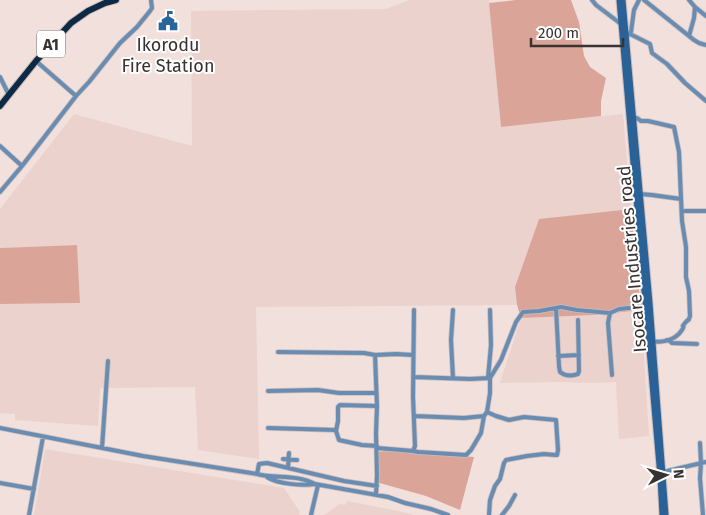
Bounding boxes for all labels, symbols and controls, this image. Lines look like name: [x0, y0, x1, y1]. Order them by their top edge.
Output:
public building icon: Ikorodu Fire Station: [157, 10, 179, 32]
scale bar: [531, 15, 624, 47]
text: 200 m: [538, 24, 579, 42]
road number: A1: [37, 31, 65, 58]
place label: Ikorodu Fire Station: [122, 34, 214, 77]
street label: Isocare Industries road: [613, 165, 651, 353]
north arrow: [641, 450, 691, 500]
text: N: [670, 469, 687, 479]

